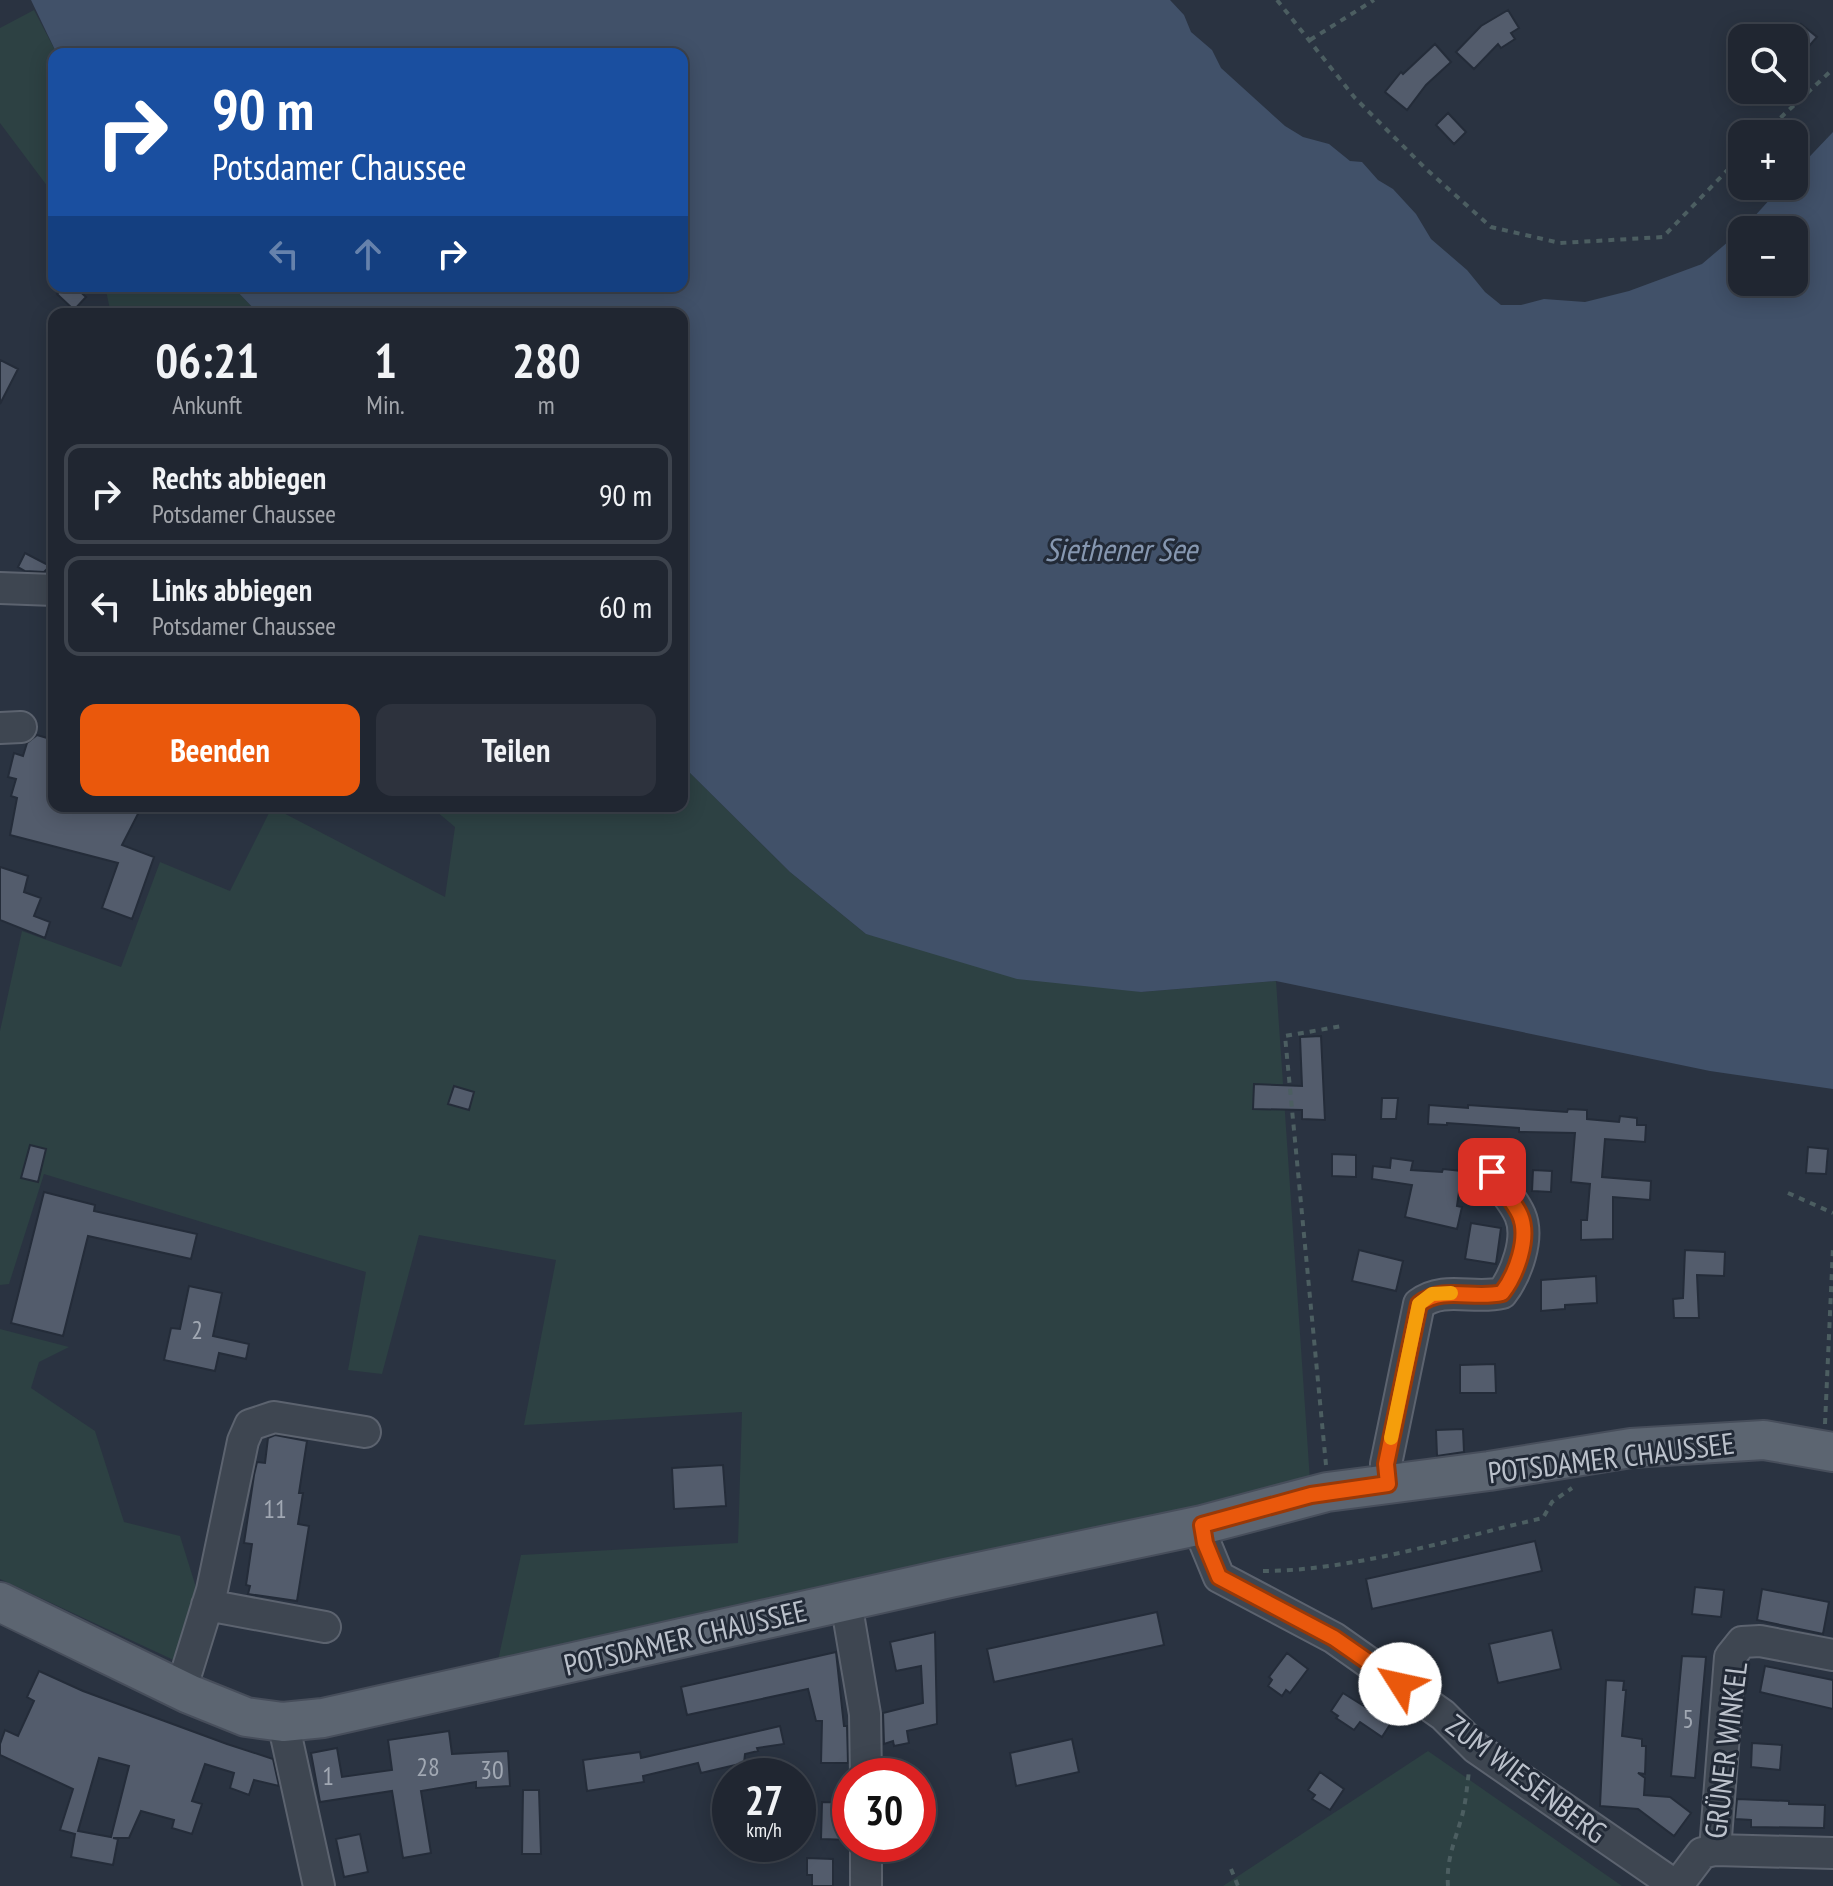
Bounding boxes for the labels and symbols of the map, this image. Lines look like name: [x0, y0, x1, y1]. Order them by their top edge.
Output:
water label: Siethener See: [1045, 528, 1199, 570]
pin: [1458, 1138, 1526, 1206]
house number: 2: [191, 1313, 203, 1346]
street label: POTSDAMER CHAUSSEE: [1486, 1423, 1736, 1491]
house number: 11: [263, 1492, 287, 1525]
street label: POTSDAMER CHAUSSEE: [560, 1590, 810, 1684]
position arrow: [1358, 1642, 1442, 1726]
street label: GRÜNER WINKEL: [1695, 1659, 1755, 1840]
house number: 5: [1682, 1702, 1694, 1735]
street label: ZUM WIESENBERG: [1439, 1705, 1615, 1851]
house number: 28: [416, 1750, 440, 1783]
house number: 30: [480, 1753, 504, 1786]
speed limit sign: 30: [832, 1758, 936, 1862]
house number: 1: [322, 1759, 334, 1792]

